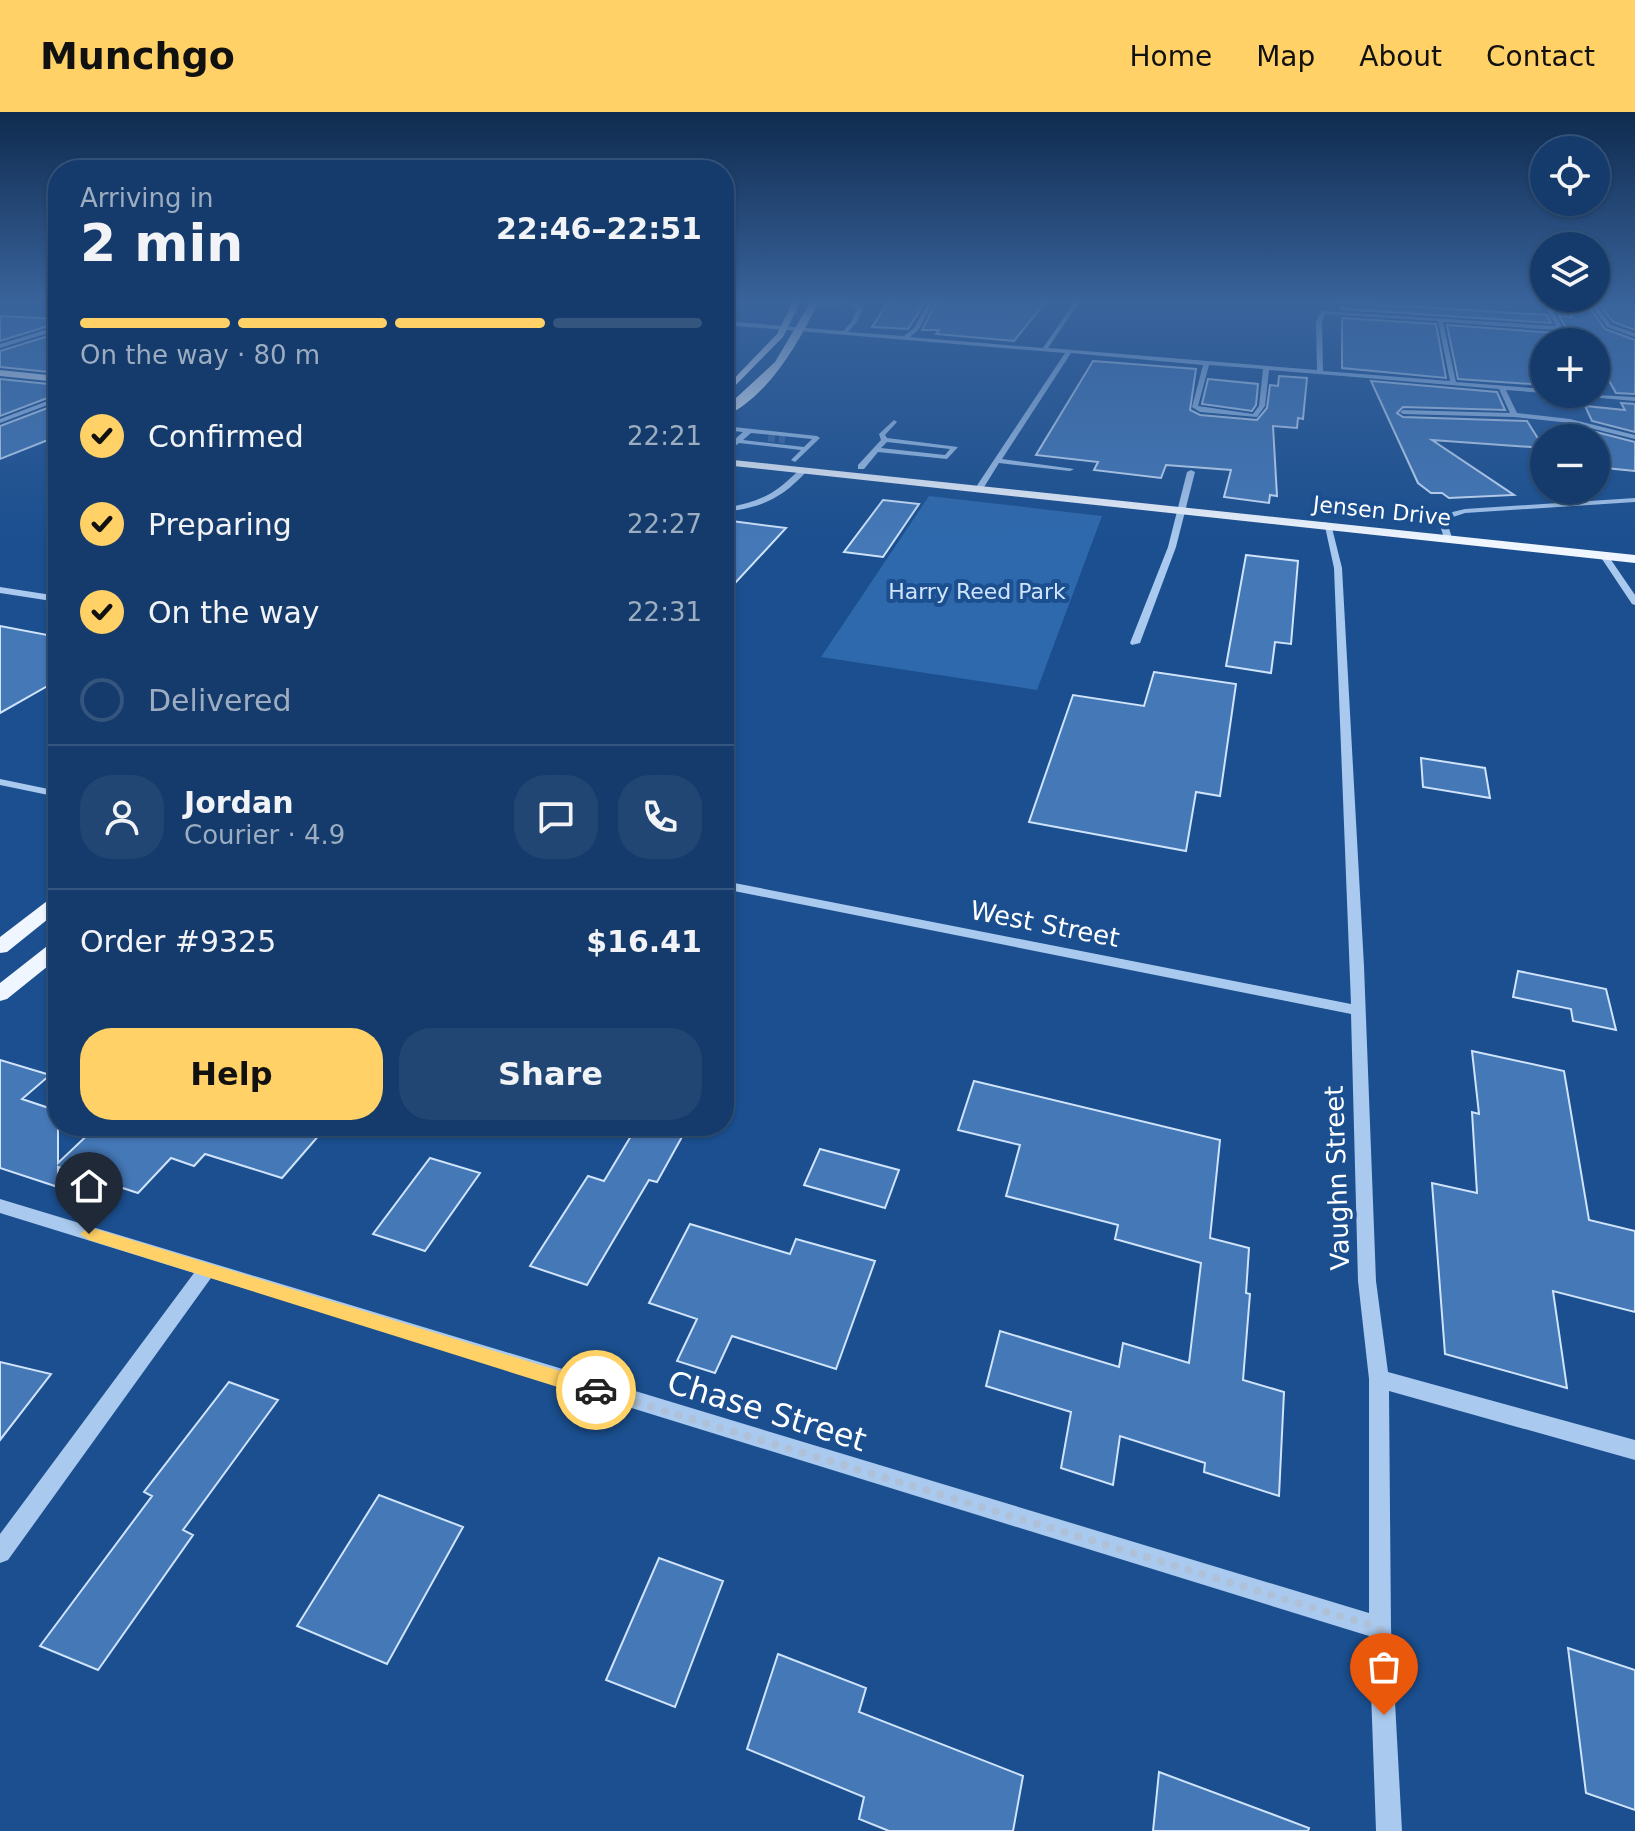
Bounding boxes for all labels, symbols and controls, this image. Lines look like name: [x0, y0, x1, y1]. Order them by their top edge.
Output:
text: Munchgo: [40, 34, 235, 78]
text: Home: [1129, 40, 1212, 73]
text: Map: [1256, 40, 1315, 73]
text: About: [1359, 40, 1442, 73]
text: Contact: [1486, 40, 1595, 73]
map controls: [1530, 136, 1610, 504]
button: locate: [1530, 136, 1610, 216]
text: Arriving in: [80, 183, 214, 213]
text: 22:46–22:51: [496, 211, 702, 246]
text: 2 min: [80, 213, 243, 273]
button: layers: [1530, 232, 1610, 312]
button: +: [1530, 328, 1610, 408]
text: On the way · 80 m: [80, 340, 320, 370]
icon: check: [80, 414, 124, 458]
text: Confirmed: [148, 419, 304, 454]
text: 22:21: [627, 421, 702, 451]
button: −: [1530, 424, 1610, 504]
street label: Jensen Drive: [1310, 491, 1452, 531]
icon: check: [80, 502, 124, 546]
text: Preparing: [148, 507, 292, 542]
text: 22:27: [627, 509, 702, 539]
park label: Harry Reed Park: [888, 579, 1066, 604]
icon: check: [80, 590, 124, 634]
text: On the way: [148, 595, 320, 630]
text: 22:31: [627, 597, 702, 627]
text: Delivered: [148, 683, 292, 718]
button: person: [80, 775, 164, 859]
button: chat: [514, 775, 598, 859]
button: phone: [618, 775, 702, 859]
text: Jordan: [184, 785, 294, 820]
text: Courier · 4.9: [184, 820, 345, 850]
street label: West Street: [968, 895, 1122, 953]
text: Order #9325: [80, 924, 276, 959]
text: $16.41: [586, 924, 702, 959]
button: Help: [80, 1028, 383, 1120]
button: Share: [399, 1028, 702, 1120]
street label: Vaughn Street: [1319, 1085, 1355, 1271]
pin: [55, 1152, 123, 1234]
icon: home: [67, 1164, 111, 1208]
courier: [556, 1350, 636, 1430]
street label: Chase Street: [663, 1363, 871, 1459]
icon: car: [574, 1368, 618, 1412]
pin: [1350, 1633, 1418, 1715]
icon: bag: [1362, 1645, 1406, 1689]

